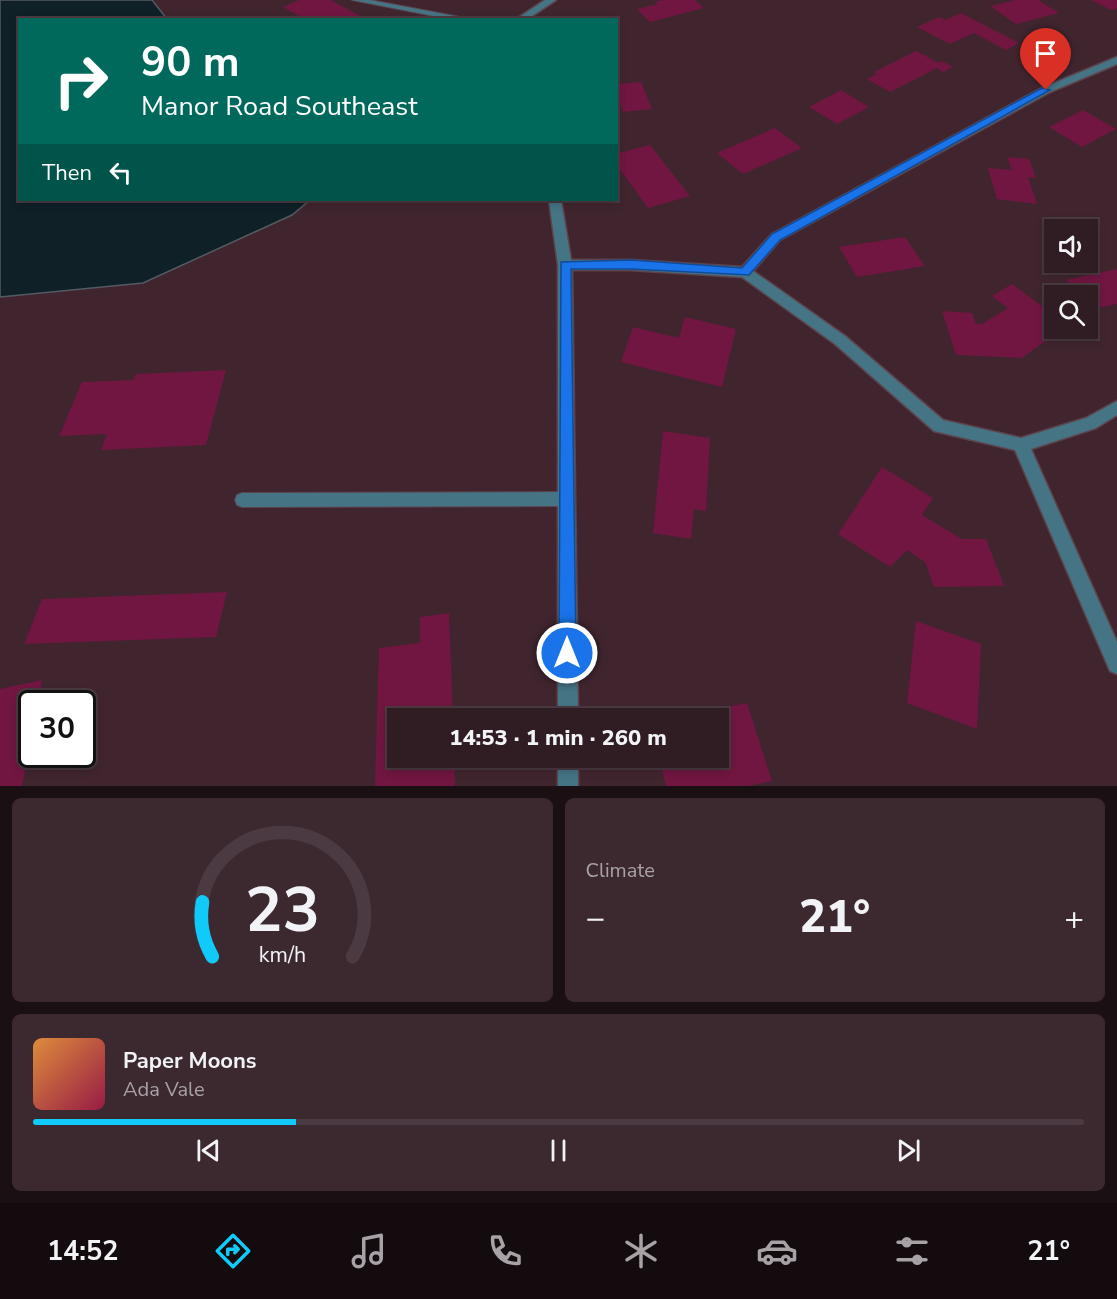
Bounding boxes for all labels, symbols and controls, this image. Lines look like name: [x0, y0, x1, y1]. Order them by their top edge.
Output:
pin: [1020, 28, 1071, 90]
text: 90 m: [141, 34, 240, 91]
icon: arrive: [1029, 37, 1062, 70]
icon: right: [42, 42, 120, 120]
text: Manor Road Southeast: [141, 88, 418, 125]
icon: left: [104, 156, 137, 189]
text: Then: [42, 158, 92, 188]
map controls: [1044, 219, 1098, 339]
button: sound: [1044, 219, 1098, 273]
button: search: [1044, 285, 1098, 339]
position arrow: [535, 621, 599, 685]
speed limit sign: 30: [18, 690, 96, 768]
text: 14:53 · 1 min · 260 m: [449, 723, 667, 753]
text: Climate: [586, 857, 655, 884]
text: 23: [245, 868, 320, 953]
text: 21°: [799, 887, 870, 948]
text: −: [586, 896, 605, 941]
text: +: [1064, 896, 1084, 941]
text: km/h: [259, 940, 306, 970]
text: Paper Moons: [123, 1046, 257, 1076]
text: Ada Vale: [123, 1076, 205, 1103]
icon: previous: [192, 1134, 225, 1167]
icon: pause: [542, 1134, 575, 1167]
icon: next: [892, 1134, 925, 1167]
icon: directions: [212, 1230, 254, 1272]
icon: music: [348, 1230, 390, 1272]
icon: phone: [484, 1230, 526, 1272]
icon: climate: [620, 1230, 662, 1272]
icon: car: [756, 1230, 798, 1272]
icon: filters: [891, 1230, 933, 1272]
text: 14:52: [47, 1233, 118, 1270]
text: 21°: [1027, 1233, 1070, 1270]

